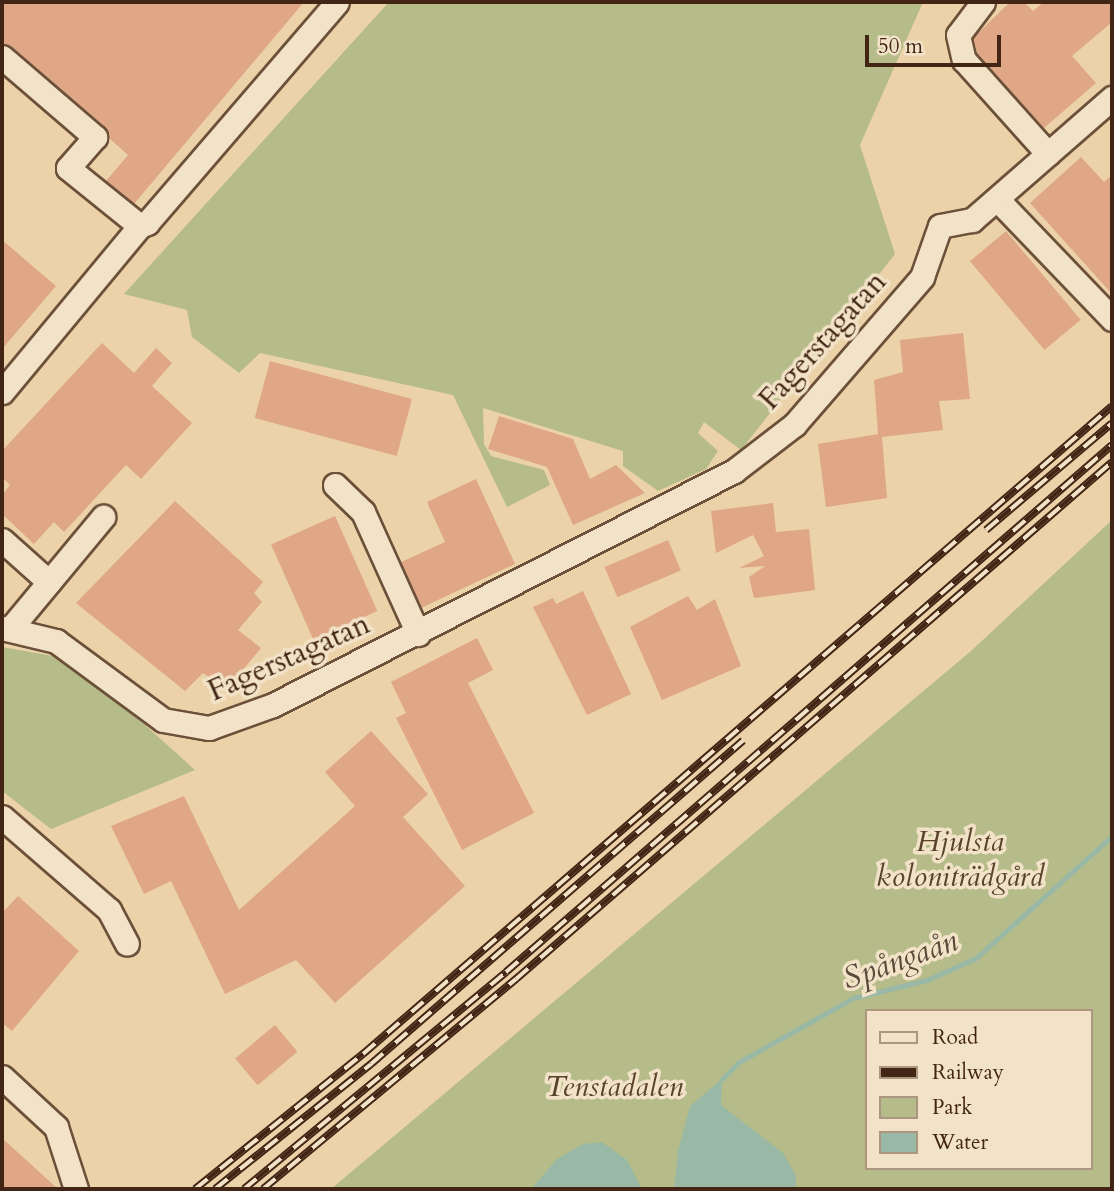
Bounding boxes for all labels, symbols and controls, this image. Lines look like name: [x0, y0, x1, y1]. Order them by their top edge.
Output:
scale bar: [869, 21, 1006, 65]
text: 50 m: [878, 32, 923, 61]
street label: Fagerstagatan: [752, 265, 894, 417]
street label: Fagerstagatan: [203, 606, 375, 710]
park label: Hjulsta koloniträdgård: [876, 824, 1044, 894]
water label: Spångaån: [837, 922, 963, 998]
legend: [866, 1009, 1093, 1170]
text: Road: [932, 1023, 978, 1052]
text: Railway: [932, 1058, 1004, 1087]
park label: Tenstadalen: [545, 1069, 683, 1105]
text: Park: [932, 1093, 972, 1122]
text: Water: [932, 1128, 988, 1157]

